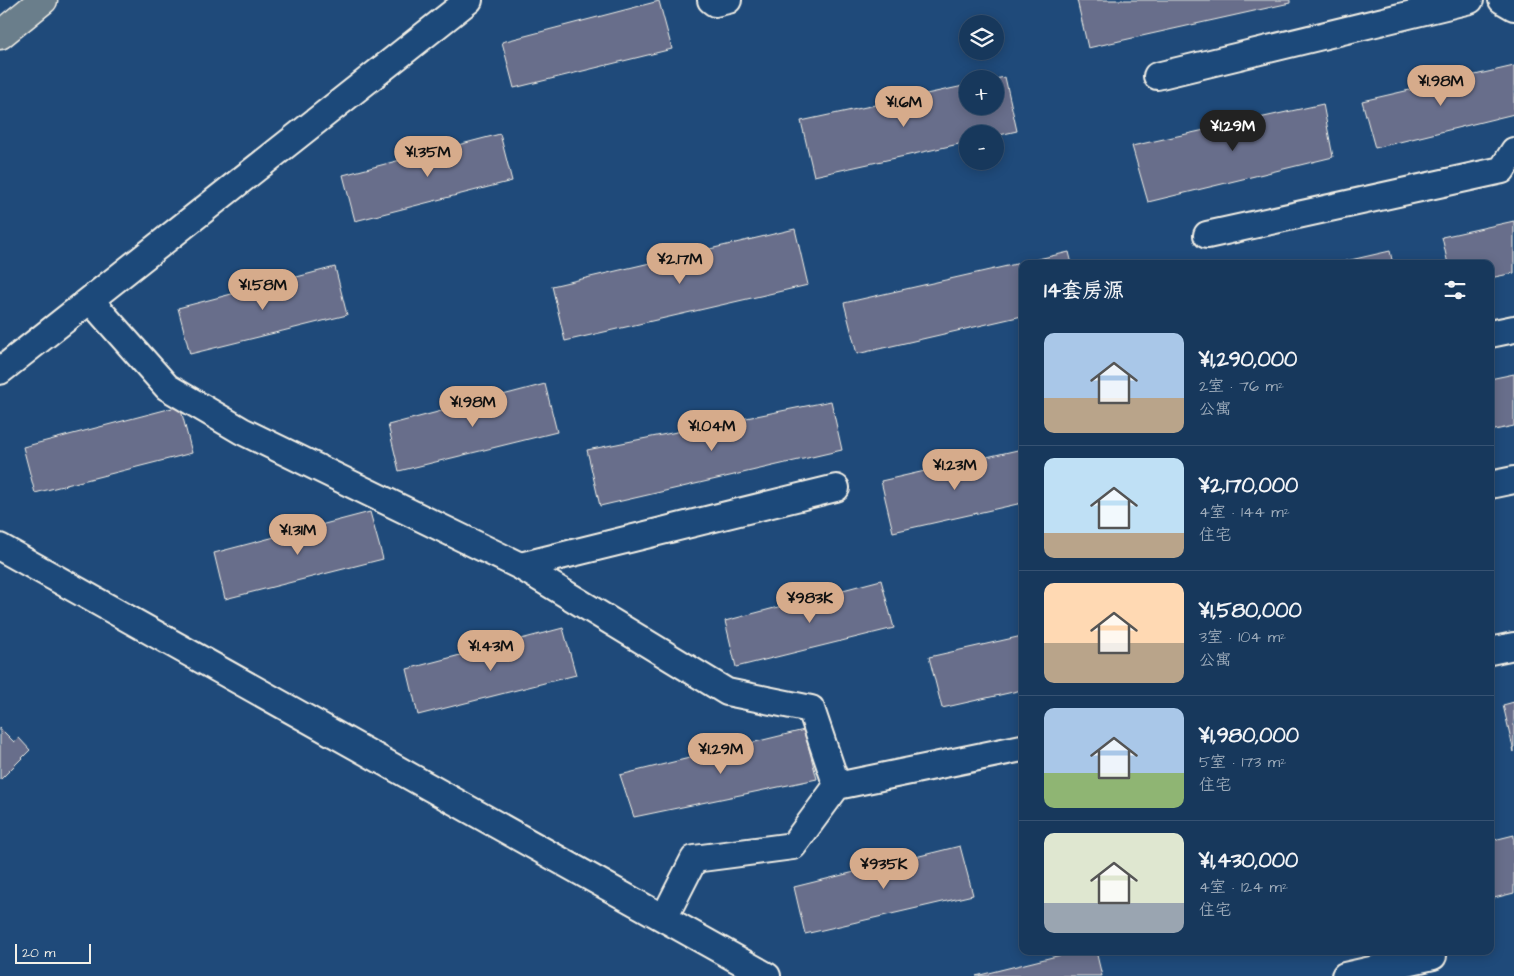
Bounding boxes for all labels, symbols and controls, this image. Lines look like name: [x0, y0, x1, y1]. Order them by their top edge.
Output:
map controls: [959, 15, 1004, 170]
button: layers: [959, 15, 1004, 60]
pin: ¥1.98M: [1400, 64, 1482, 107]
button: +: [959, 70, 1004, 115]
text: ¥1.98M: [1418, 70, 1464, 92]
pin: ¥1.6M: [869, 86, 939, 128]
text: ¥1.6M: [886, 91, 922, 113]
pin: ¥1.29M: [1192, 110, 1274, 152]
text: ¥1.29M: [1211, 115, 1255, 137]
button: −: [959, 125, 1004, 170]
pin: ¥1.35M: [387, 136, 469, 178]
text: ¥1.35M: [405, 141, 451, 163]
pin: ¥2.17M: [639, 242, 721, 285]
text: ¥2.17M: [657, 248, 703, 270]
pin: ¥1.58M: [222, 268, 304, 311]
text: ¥1.58M: [239, 274, 287, 296]
text: 14套房源: [1044, 276, 1124, 305]
icon: filters: [1441, 276, 1469, 304]
text: ¥1,290,000: [1199, 345, 1297, 374]
icon: home: [1084, 353, 1144, 413]
text: 2室 · 76 m²: [1199, 375, 1284, 397]
pin: ¥1.98M: [432, 386, 514, 428]
text: ¥1.98M: [450, 391, 496, 413]
text: 公寓: [1199, 398, 1231, 420]
pin: ¥1.04M: [671, 410, 753, 452]
text: ¥1.04M: [688, 415, 736, 437]
pin: ¥1.23M: [914, 448, 996, 491]
text: ¥1.23M: [933, 454, 977, 476]
text: ¥2,170,000: [1199, 471, 1298, 500]
icon: home: [1084, 478, 1144, 538]
text: 4室 · 144 m²: [1199, 501, 1290, 523]
pin: ¥1.31M: [257, 514, 339, 556]
text: ¥1.31M: [280, 519, 316, 541]
text: 住宅: [1199, 524, 1231, 546]
pin: ¥983K: [775, 582, 845, 624]
text: ¥983K: [787, 587, 833, 609]
text: ¥1,580,000: [1199, 596, 1302, 625]
icon: home: [1084, 603, 1144, 663]
text: 3室 · 104 m²: [1199, 626, 1286, 648]
pin: ¥1.43M: [450, 630, 532, 672]
text: ¥1.43M: [468, 635, 514, 657]
text: 公寓: [1199, 649, 1231, 671]
text: ¥1,980,000: [1199, 721, 1299, 750]
icon: home: [1084, 728, 1144, 788]
pin: ¥1.29M: [680, 732, 762, 775]
text: ¥1.29M: [699, 738, 743, 760]
text: 5室 · 173 m²: [1199, 751, 1286, 773]
text: 住宅: [1199, 774, 1231, 796]
text: ¥1,430,000: [1199, 846, 1298, 875]
pin: ¥935K: [849, 848, 919, 890]
text: ¥935K: [861, 853, 907, 875]
icon: home: [1084, 853, 1144, 913]
text: 4室 · 124 m²: [1199, 876, 1288, 898]
text: 住宅: [1199, 899, 1231, 921]
scale bar: [15, 941, 91, 964]
text: 20 m: [22, 943, 55, 963]

